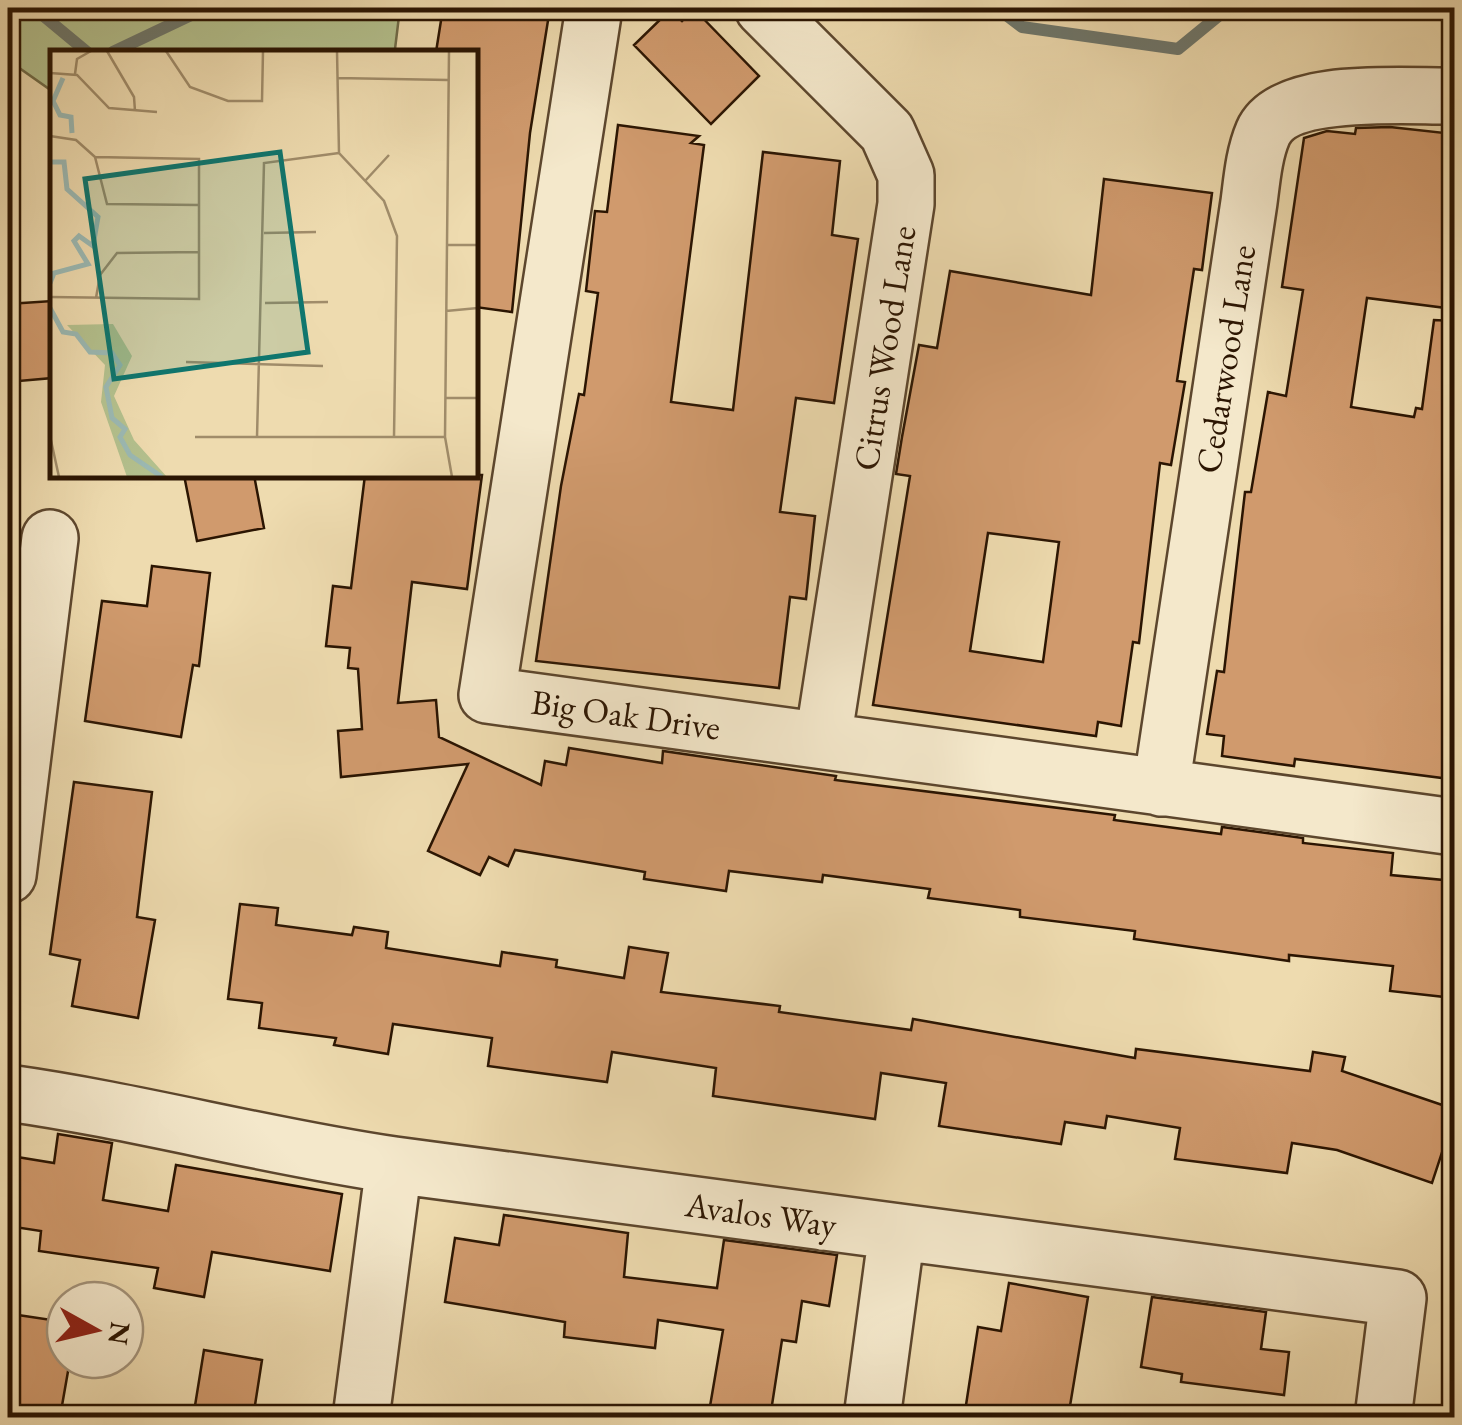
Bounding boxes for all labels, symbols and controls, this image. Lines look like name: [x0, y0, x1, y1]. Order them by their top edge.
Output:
inset map: [50, 50, 478, 478]
street label: Citrus Wood Lane: [842, 222, 926, 474]
street label: Cedarwood Lane: [1185, 242, 1265, 476]
street label: Big Oak Drive: [529, 678, 723, 750]
street label: Avalos Way: [682, 1181, 840, 1247]
north arrow: [45, 1280, 145, 1380]
text: N: [100, 1320, 139, 1348]

